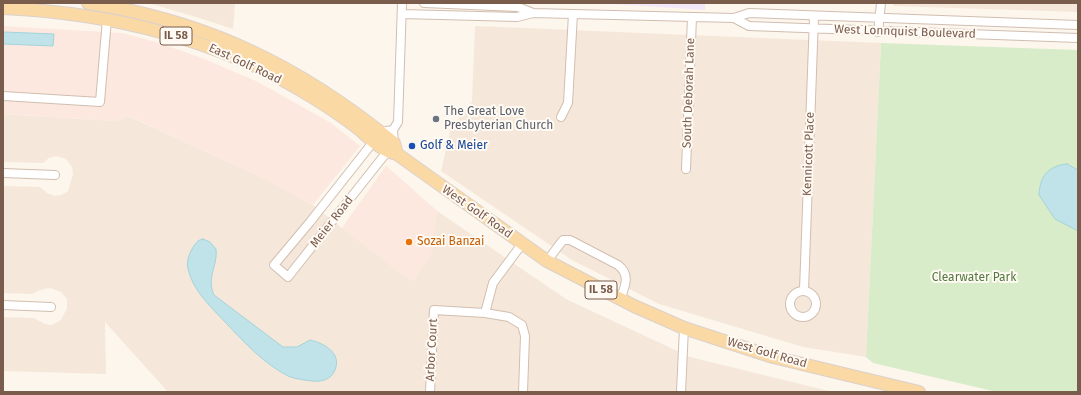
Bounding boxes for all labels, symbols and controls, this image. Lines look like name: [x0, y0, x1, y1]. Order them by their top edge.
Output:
street label: West Lonnquist Boulevard: [834, 22, 976, 42]
road number: IL 58: [160, 27, 192, 45]
street label: South Deborah Lane: [680, 38, 698, 148]
street label: East Golf Road: [206, 41, 284, 87]
place label: The Great Love Presbyterian Church: [444, 105, 553, 133]
street label: Kennicott Place: [800, 112, 818, 196]
marker: The Great Love Presbyterian Church: [431, 114, 441, 124]
place label: Golf & Meier: [420, 139, 488, 153]
marker: Golf & Meier: [407, 141, 417, 151]
street label: West Golf Road: [439, 182, 515, 242]
street label: Meier Road: [307, 193, 357, 251]
place label: Sozai Banzai: [417, 235, 484, 249]
marker: Sozai Banzai: [404, 237, 414, 247]
park label: Clearwater Park: [932, 271, 1016, 285]
road number: IL 58: [585, 281, 617, 299]
street label: Arbor Court: [423, 318, 441, 382]
street label: West Golf Road: [725, 335, 809, 371]

